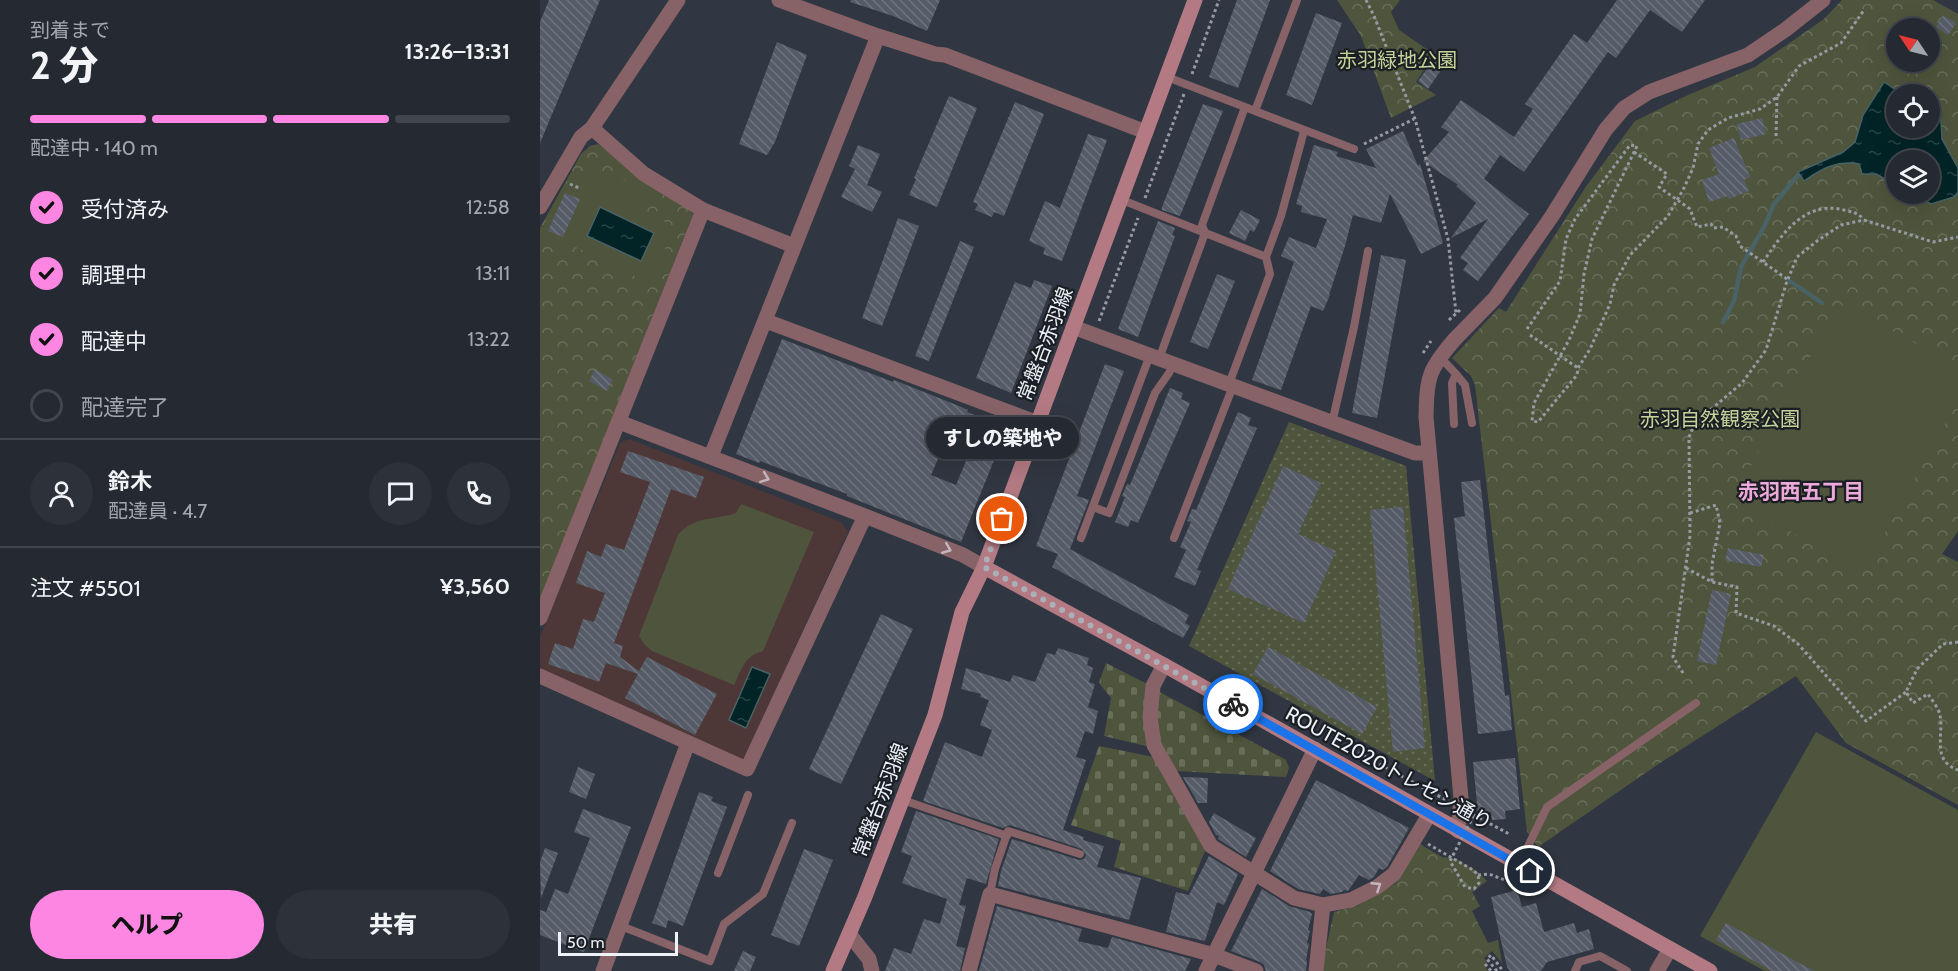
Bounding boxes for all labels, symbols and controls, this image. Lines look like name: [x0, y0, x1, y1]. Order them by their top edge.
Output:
text: 到着まで: [30, 18, 110, 42]
north arrow: [1886, 18, 1940, 72]
map controls: [1886, 18, 1940, 204]
text: 13:26–13:31: [404, 38, 510, 65]
text: 2 分: [30, 41, 98, 89]
park label: 赤羽緑地公園: [1337, 48, 1457, 72]
button: locate: [1886, 84, 1940, 138]
text: 配達中 · 140 m: [30, 136, 158, 160]
button: layers: [1886, 150, 1940, 204]
icon: check: [30, 191, 63, 224]
text: 12:58: [466, 195, 510, 219]
text: 受付済み: [81, 196, 169, 223]
icon: check: [30, 257, 63, 290]
text: 13:11: [475, 261, 510, 285]
text: 調理中: [81, 262, 147, 289]
street label: 常盤台赤羽線: [1012, 284, 1078, 404]
icon: check: [30, 323, 63, 356]
text: 13:22: [468, 327, 510, 351]
text: 配達中: [81, 328, 147, 355]
text: 配達完了: [81, 394, 169, 421]
park label: 赤羽自然観察公園: [1640, 407, 1800, 431]
callout: すしの築地や: [926, 417, 1078, 459]
text: すしの築地や: [943, 426, 1063, 450]
button: person: [30, 462, 93, 525]
button: chat: [369, 462, 432, 525]
button: phone: [447, 462, 510, 525]
text: 鈴木: [108, 468, 152, 495]
one-way arrow: [760, 470, 770, 483]
district label: 赤羽西五丁目: [1738, 479, 1864, 504]
pin: [976, 493, 1027, 544]
text: 配達員 · 4.7: [108, 499, 207, 523]
icon: bag: [985, 502, 1018, 535]
one-way arrow: [941, 542, 952, 554]
text: ¥3,560: [440, 573, 510, 600]
text: 注文 #5501: [30, 575, 141, 602]
courier: [1203, 674, 1263, 734]
icon: bike: [1217, 688, 1250, 721]
street label: ROUTE2020トレセン通り: [1281, 701, 1497, 835]
street label: 常盤台赤羽線: [847, 740, 913, 860]
pin: [1504, 845, 1555, 896]
icon: home: [1513, 854, 1546, 887]
one-way arrow: [1371, 882, 1382, 893]
button: ヘルプ: [30, 890, 264, 959]
button: 共有: [276, 890, 510, 959]
scale bar: [558, 929, 678, 956]
text: 50 m: [567, 933, 604, 952]

